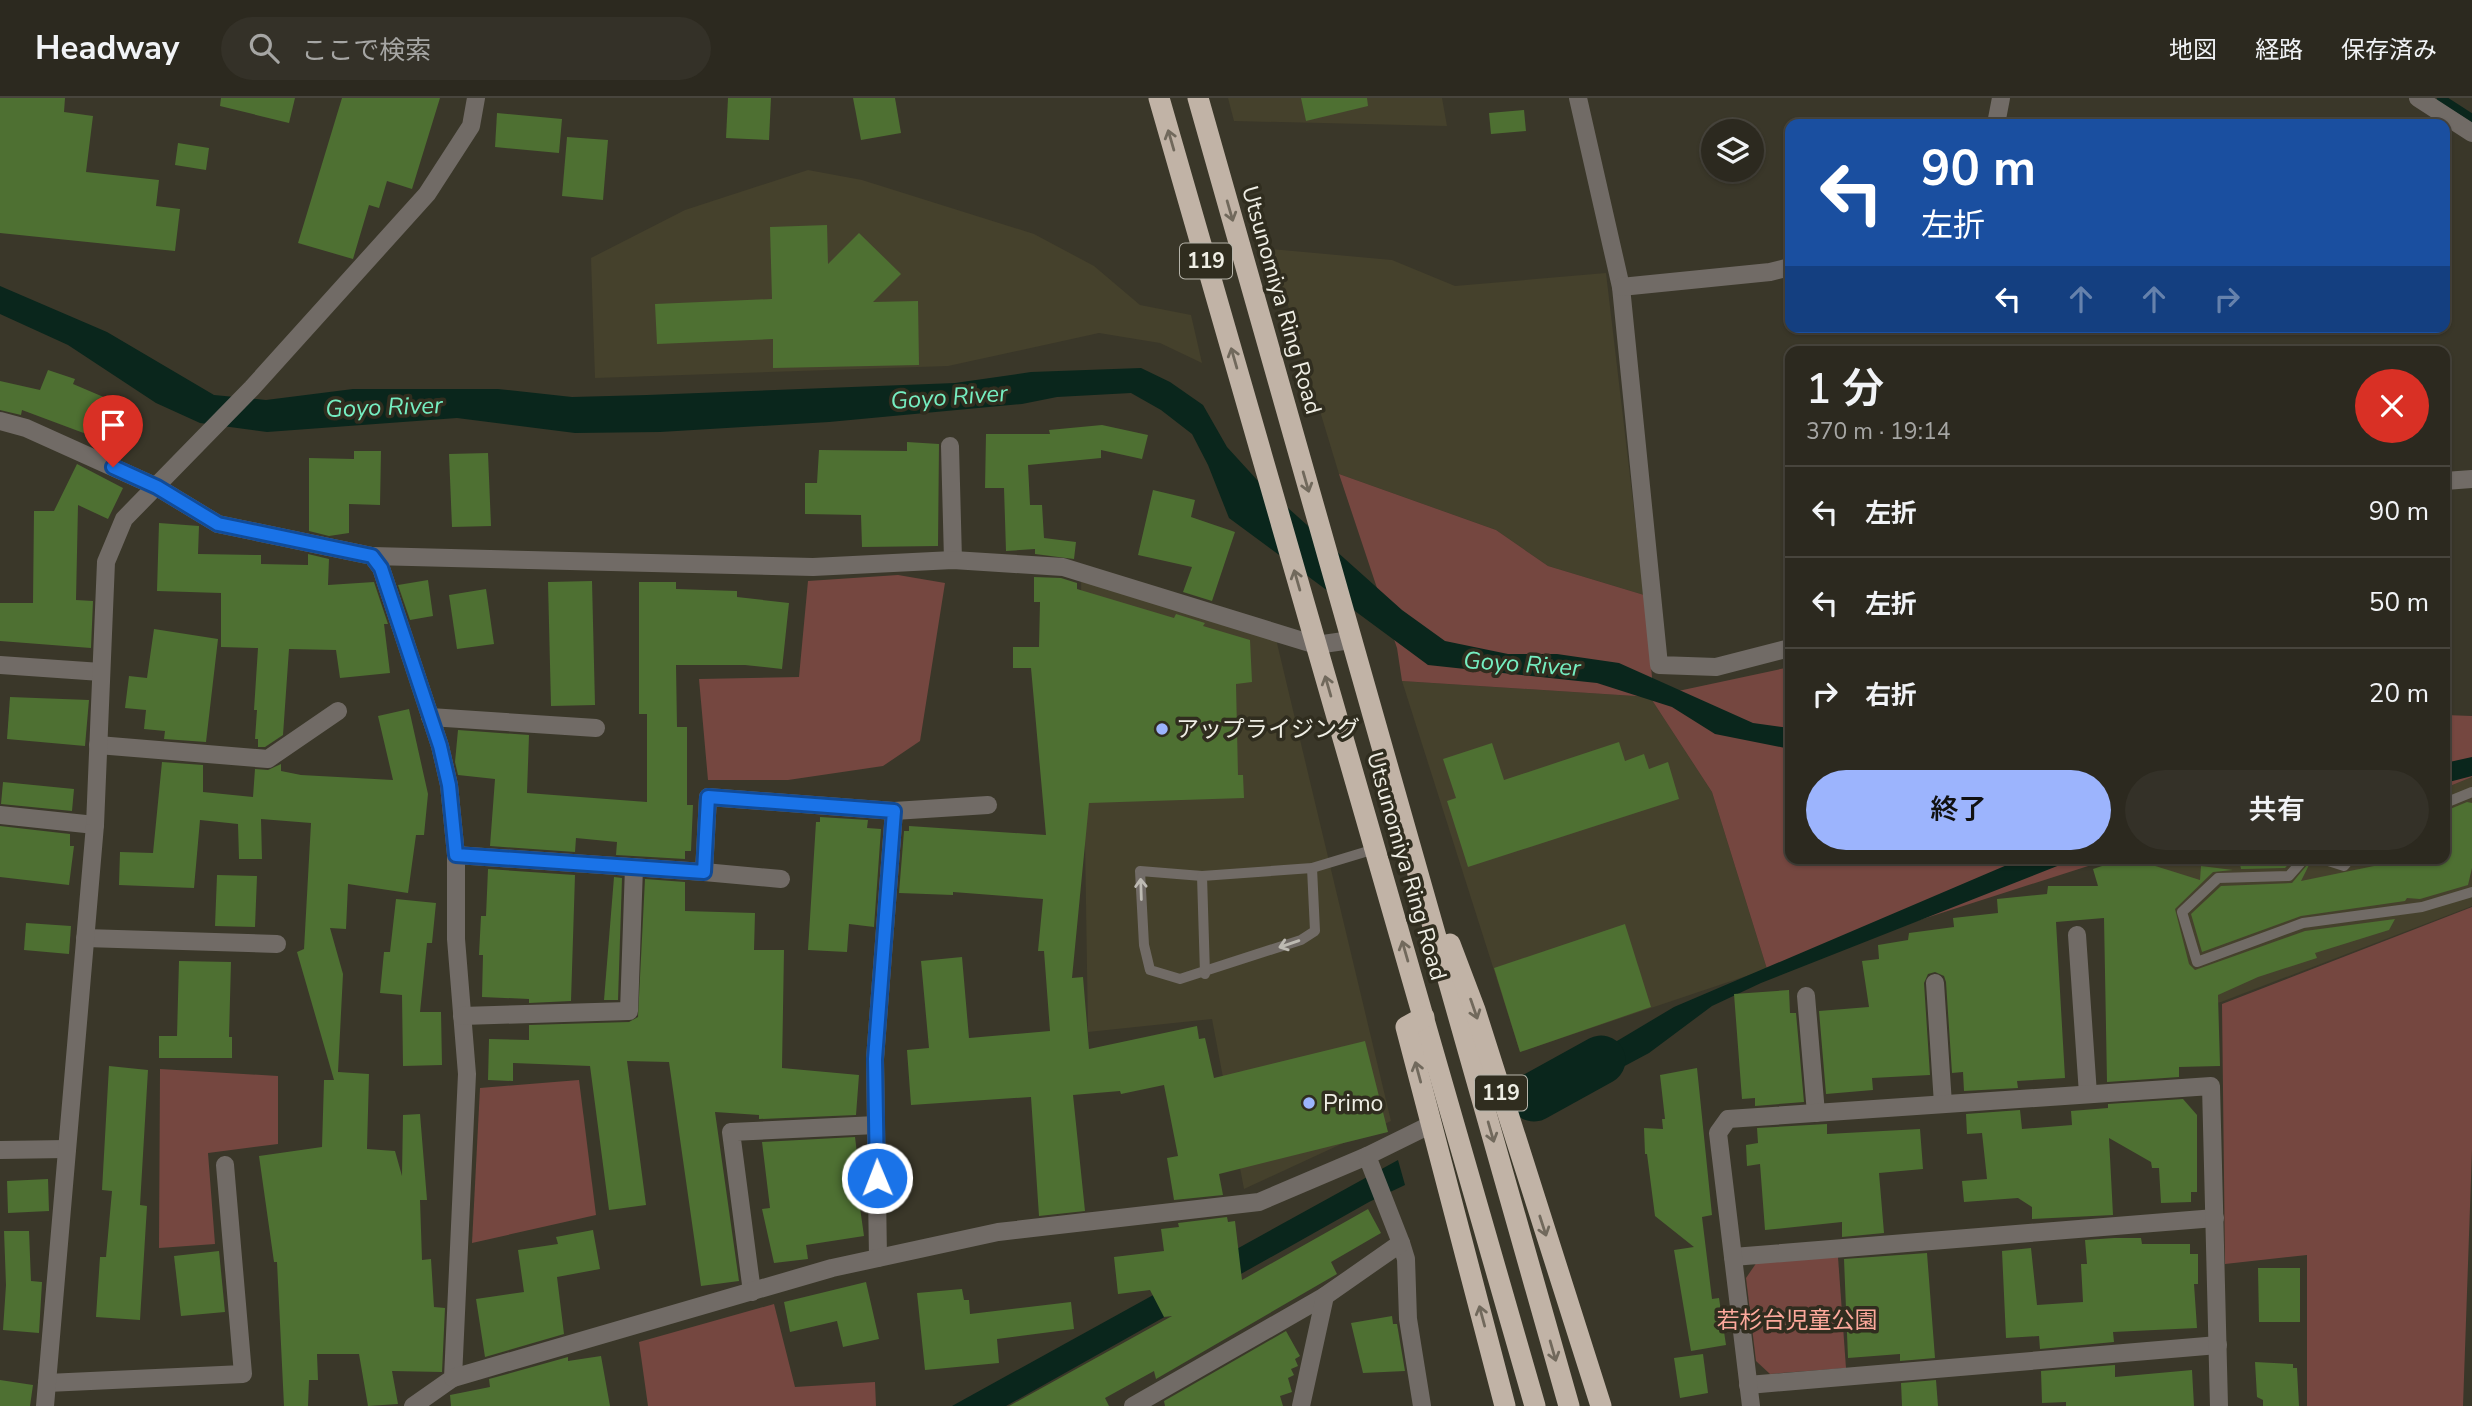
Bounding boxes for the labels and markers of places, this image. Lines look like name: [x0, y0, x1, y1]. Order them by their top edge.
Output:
pin: [83, 395, 143, 467]
place label: アップライジング: [1176, 714, 1360, 745]
marker: アップライジング: [1154, 721, 1170, 737]
place label: Primo: [1323, 1088, 1383, 1119]
marker: Primo: [1301, 1095, 1317, 1111]

